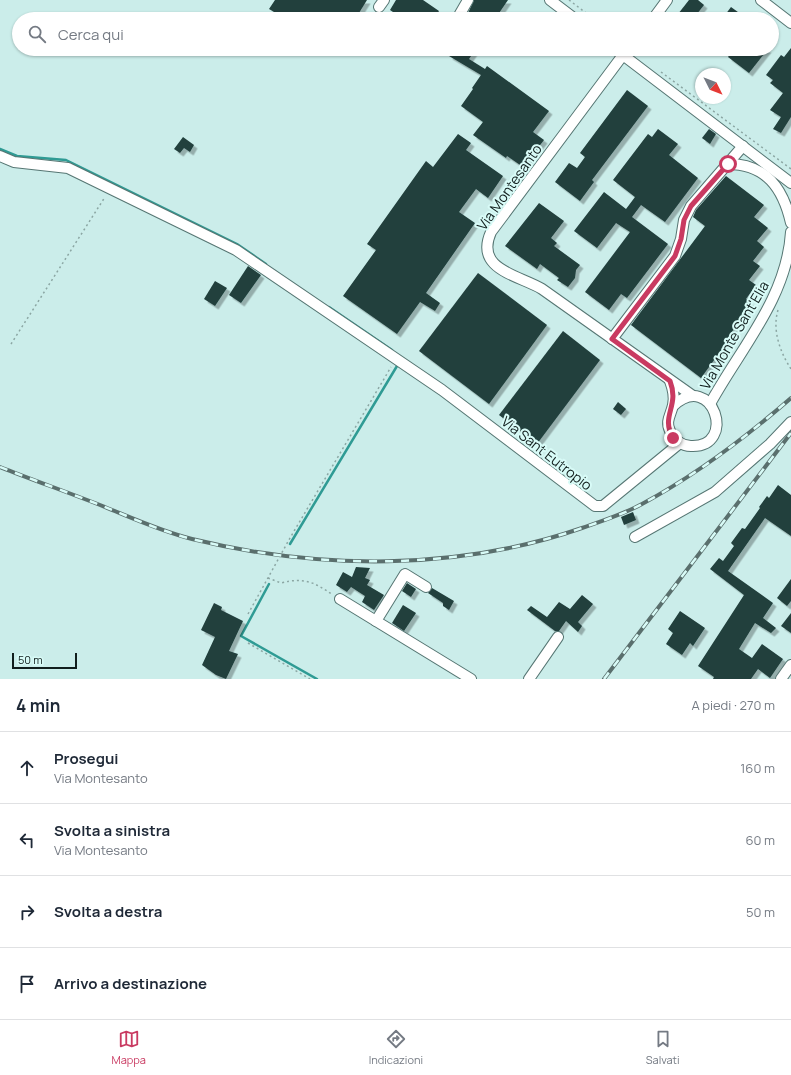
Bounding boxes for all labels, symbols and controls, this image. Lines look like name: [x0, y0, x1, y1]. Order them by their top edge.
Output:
search box: [12, 12, 779, 56]
icon: search: [26, 23, 48, 45]
text: Cerca qui: [58, 24, 124, 45]
north arrow: [695, 68, 731, 104]
street label: Via Montesanto: [472, 140, 546, 234]
route start: [719, 155, 737, 173]
street label: Via Monte Sant'Elia: [695, 277, 773, 393]
street label: Via Sant Eutropio: [498, 412, 596, 494]
route end: [664, 429, 682, 447]
scale bar: [12, 651, 77, 670]
text: 50 m: [18, 652, 43, 667]
text: 4 min: [16, 694, 60, 717]
text: A piedi · 270 m: [691, 696, 775, 714]
text: Prosegui: [54, 748, 118, 769]
icon: ahead: [16, 757, 38, 779]
text: 160 m: [740, 759, 775, 777]
text: Via Montesanto: [54, 769, 148, 787]
text: Svolta a sinistra: [54, 820, 170, 841]
icon: left: [16, 829, 38, 851]
text: 60 m: [745, 831, 775, 849]
text: Via Montesanto: [54, 841, 148, 859]
icon: right: [16, 901, 38, 923]
text: Svolta a destra: [54, 901, 162, 922]
text: 50 m: [746, 903, 775, 921]
icon: arrive: [16, 973, 38, 995]
text: Arrivo a destinazione: [54, 973, 207, 994]
tab: Mappa: [111, 1028, 146, 1067]
tab: Indicazioni: [369, 1028, 423, 1067]
tab: Salvati: [646, 1028, 680, 1067]

